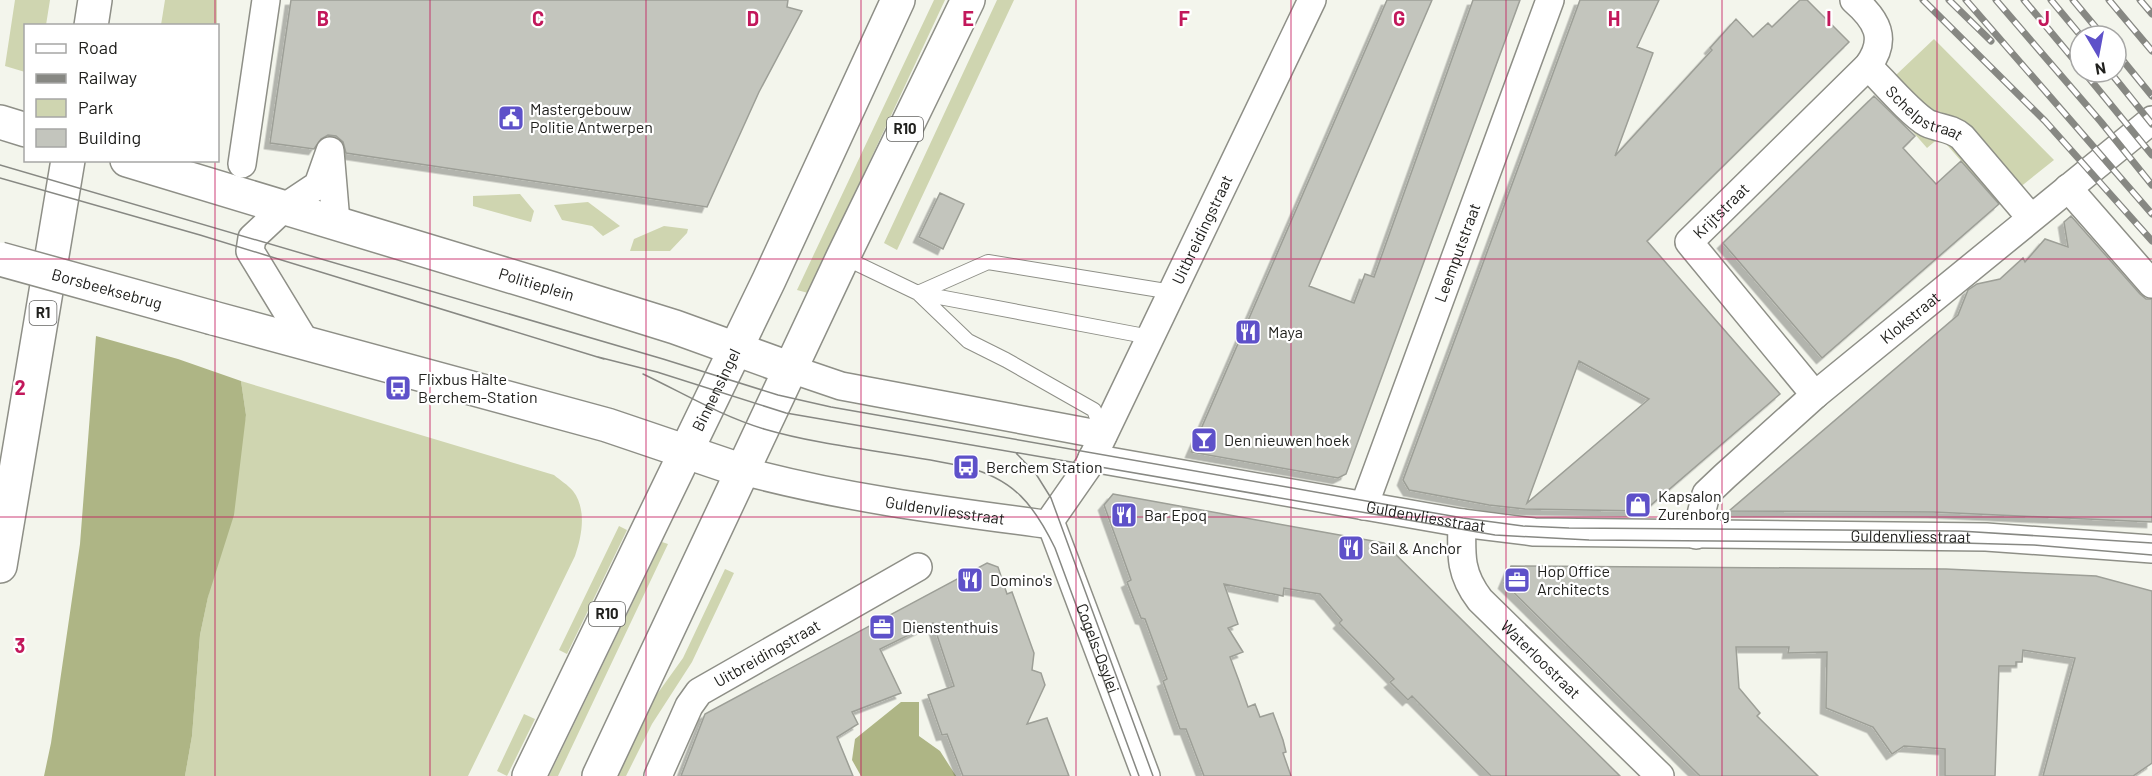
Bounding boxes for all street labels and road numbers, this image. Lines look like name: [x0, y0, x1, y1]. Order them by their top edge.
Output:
street label: Schelpstraat: [1882, 81, 1967, 144]
road number: R10: [887, 117, 923, 141]
street label: Uitbreidingstraat: [1167, 172, 1236, 287]
street label: Krijtstraat: [1689, 179, 1753, 242]
street label: Leemputstraat: [1430, 200, 1484, 305]
street label: Politieplein: [497, 263, 577, 304]
street label: Borsbeeksebrug: [50, 264, 165, 313]
street label: Klokstraat: [1876, 287, 1943, 347]
road number: R1: [30, 301, 57, 325]
street label: Binnensingel: [687, 345, 743, 434]
street label: Guldenvliesstraat: [884, 491, 1006, 528]
street label: Guldenvliesstraat: [1365, 496, 1487, 535]
street label: Guldenvliesstraat: [1850, 526, 1971, 546]
street label: Cogels-Osylei: [1073, 601, 1124, 695]
road number: R10: [589, 602, 625, 626]
street label: Uitbreidingstraat: [710, 615, 823, 690]
street label: Waterloostraat: [1497, 616, 1585, 702]

